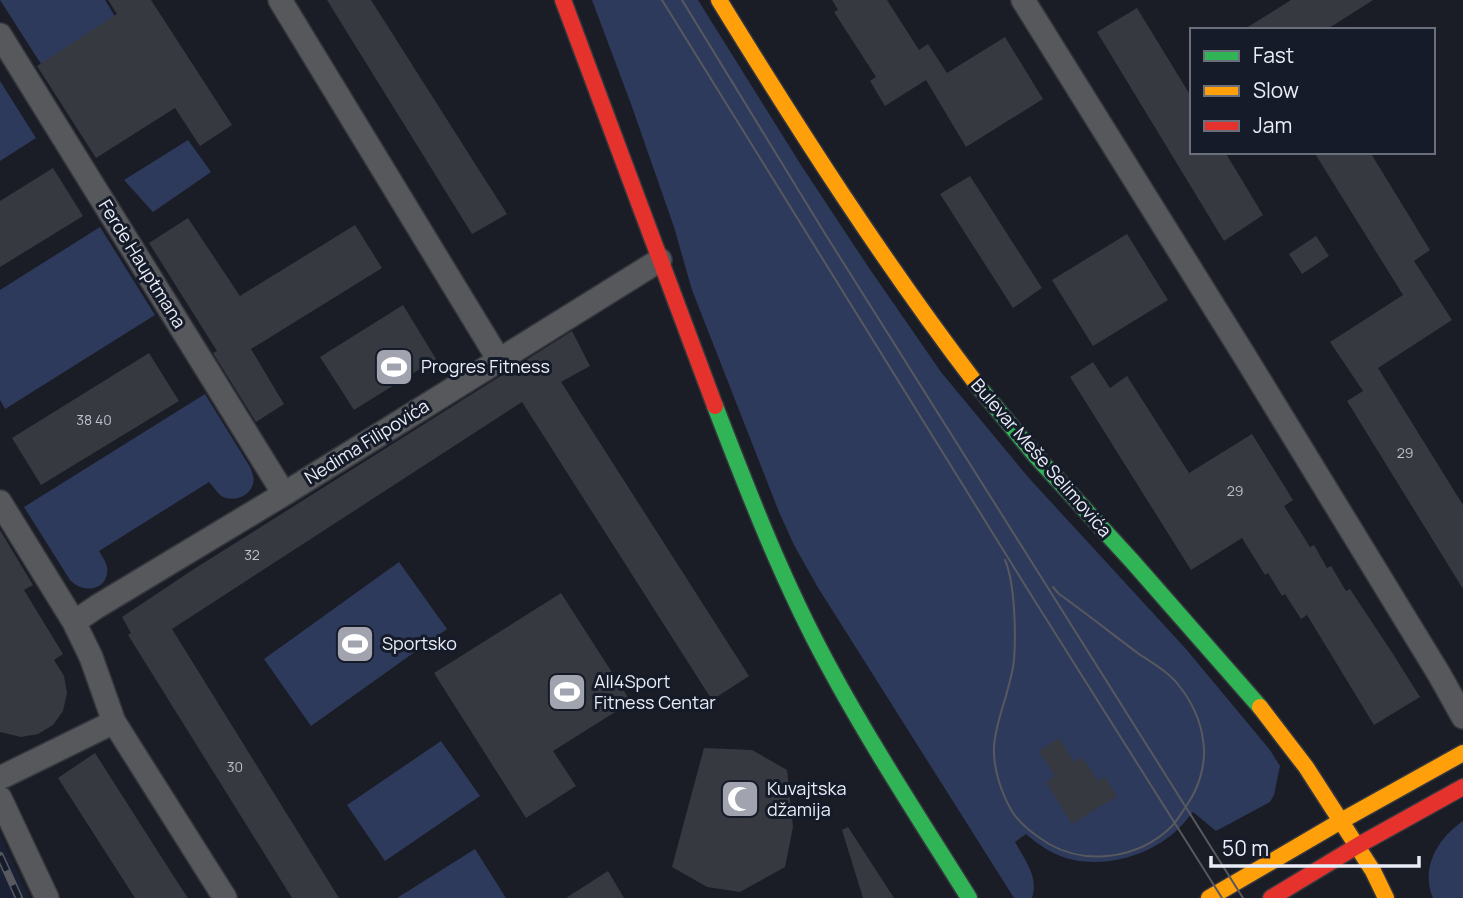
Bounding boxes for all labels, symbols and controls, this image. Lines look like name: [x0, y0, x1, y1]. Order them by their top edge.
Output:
legend: [1190, 28, 1435, 154]
text: Fast: [1253, 41, 1294, 69]
text: Slow: [1253, 76, 1299, 104]
text: Jam: [1253, 111, 1292, 139]
street label: Ferde Hauptmana: [94, 195, 192, 332]
sports icon: Progres Fitness: [373, 346, 415, 388]
place label: Progres Fitness: [421, 354, 550, 378]
street label: Bulevar Meše Selimovića: [966, 373, 1117, 542]
street label: Nedima Filipovića: [300, 393, 433, 489]
house number: 38 40: [76, 410, 112, 429]
house number: 29: [1397, 443, 1413, 462]
house number: 29: [1227, 481, 1243, 500]
house number: 32: [244, 545, 260, 564]
sports icon: Sportsko: [334, 623, 376, 665]
place label: Sportsko: [382, 631, 457, 655]
place label: All4Sport Fitness Centar: [594, 669, 716, 714]
sports icon: All4Sport Fitness Centar: [546, 671, 588, 713]
house number: 30: [227, 757, 243, 776]
place label: Kuvajtska džamija: [767, 776, 846, 821]
mosque icon: Kuvajtska džamija: [719, 778, 761, 820]
scale bar: [1211, 824, 1419, 868]
text: 50 m: [1222, 834, 1269, 862]

